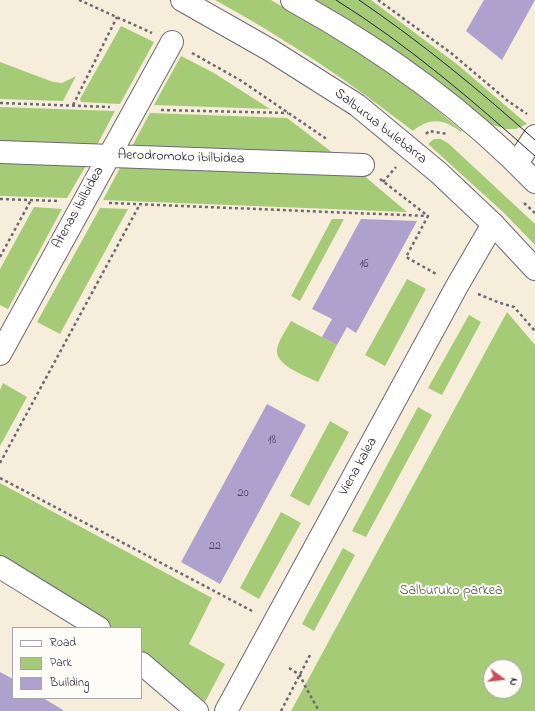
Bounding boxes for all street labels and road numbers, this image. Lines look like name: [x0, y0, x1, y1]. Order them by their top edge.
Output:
street label: Salburua bulebarra: [330, 86, 430, 168]
street label: Aerodromoko ibilbidea: [117, 147, 245, 169]
street label: Atenas ibilbidea: [50, 164, 108, 252]
street label: Viena kalea: [336, 435, 382, 499]

